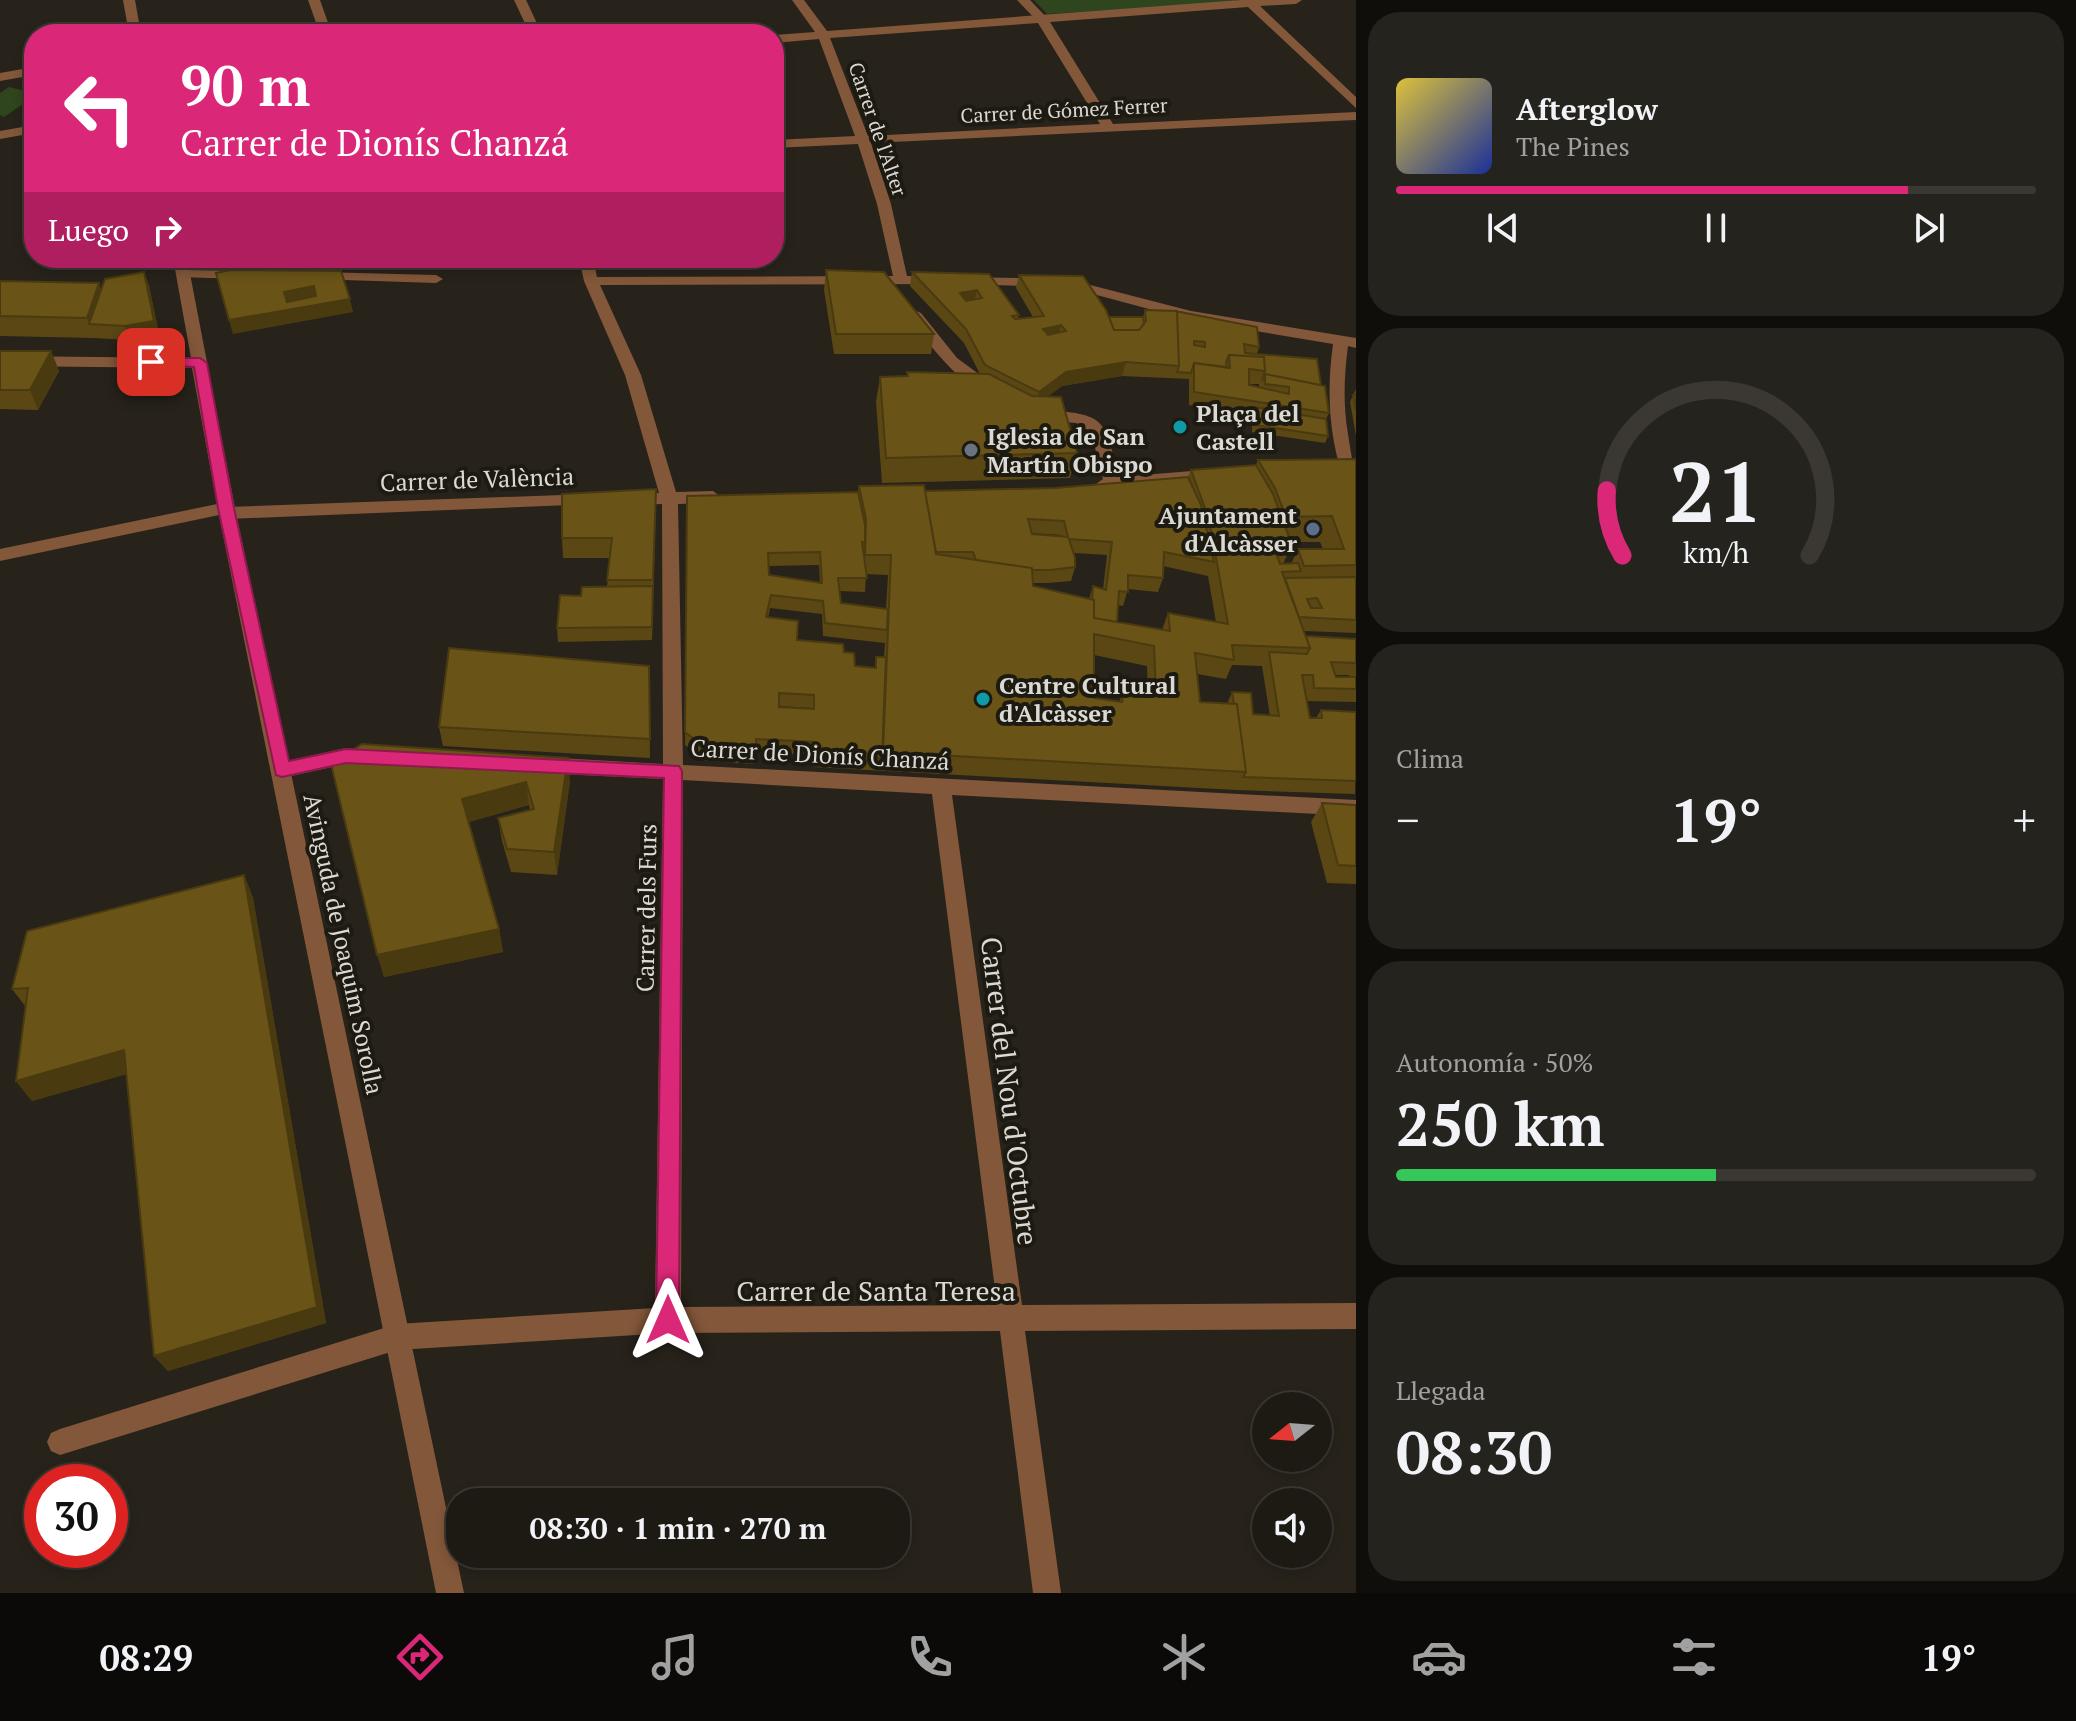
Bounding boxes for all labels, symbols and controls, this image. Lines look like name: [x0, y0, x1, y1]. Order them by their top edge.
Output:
text: 90 m: [180, 48, 310, 122]
icon: left: [48, 56, 152, 160]
street label: Carrer de l'Alter: [842, 59, 914, 200]
text: Afterglow: [1516, 89, 1658, 129]
street label: Carrer de Gómez Ferrer: [960, 91, 1169, 129]
text: Carrer de Dionís Chanzá: [180, 119, 569, 166]
text: The Pines: [1516, 129, 1630, 163]
icon: previous: [1481, 206, 1525, 250]
icon: pause: [1694, 206, 1738, 250]
icon: next: [1907, 206, 1951, 250]
icon: right: [145, 208, 189, 252]
text: Luego: [48, 210, 129, 250]
pin: [117, 328, 185, 396]
icon: arrive: [129, 340, 173, 384]
place label: Plaça del Castell: [1196, 397, 1299, 457]
marker: Plaça del Castell: [1171, 418, 1189, 436]
place label: Iglesia de San Martín Obispo: [987, 420, 1152, 480]
text: 21: [1669, 436, 1763, 546]
marker: Iglesia de San Martín Obispo: [962, 441, 980, 459]
street label: Carrer de València: [379, 460, 575, 498]
place label: Ajuntament d'Alcàsser: [1158, 499, 1298, 559]
marker: Ajuntament d'Alcàsser: [1304, 520, 1322, 538]
text: km/h: [1683, 533, 1749, 571]
place label: Centre Cultural d'Alcàsser: [999, 669, 1177, 729]
marker: Centre Cultural d'Alcàsser: [974, 690, 992, 708]
street label: Carrer de Dionís Chanzá: [690, 731, 950, 777]
text: Clima: [1396, 741, 1464, 775]
text: 19°: [1670, 780, 1762, 859]
text: −: [1396, 790, 1419, 849]
text: +: [2013, 790, 2036, 849]
street label: Avinguda de Joaquim Sorolla: [296, 791, 392, 1097]
street label: Carrer dels Furs: [629, 824, 663, 992]
street label: Carrer del Nou d'Octubre: [973, 935, 1047, 1247]
text: Autonomía · 50%: [1396, 1045, 1594, 1079]
text: 250 km: [1396, 1084, 1604, 1163]
street label: Carrer de Santa Teresa: [736, 1272, 1016, 1309]
position arrow: [626, 1278, 710, 1362]
text: Llegada: [1396, 1373, 1486, 1407]
north arrow: [1252, 1392, 1332, 1472]
map controls: [1252, 1392, 1332, 1568]
text: 08:30: [1396, 1412, 1552, 1491]
speed limit sign: 30: [24, 1464, 128, 1568]
button: sound: [1252, 1488, 1332, 1568]
text: 08:30 · 1 min · 270 m: [530, 1508, 826, 1548]
icon: directions: [392, 1629, 448, 1685]
icon: music: [647, 1629, 703, 1685]
icon: phone: [902, 1629, 958, 1685]
icon: climate: [1156, 1629, 1212, 1685]
icon: car: [1411, 1629, 1467, 1685]
icon: filters: [1666, 1629, 1722, 1685]
text: 08:29: [99, 1634, 193, 1681]
text: 19°: [1921, 1634, 1976, 1681]

